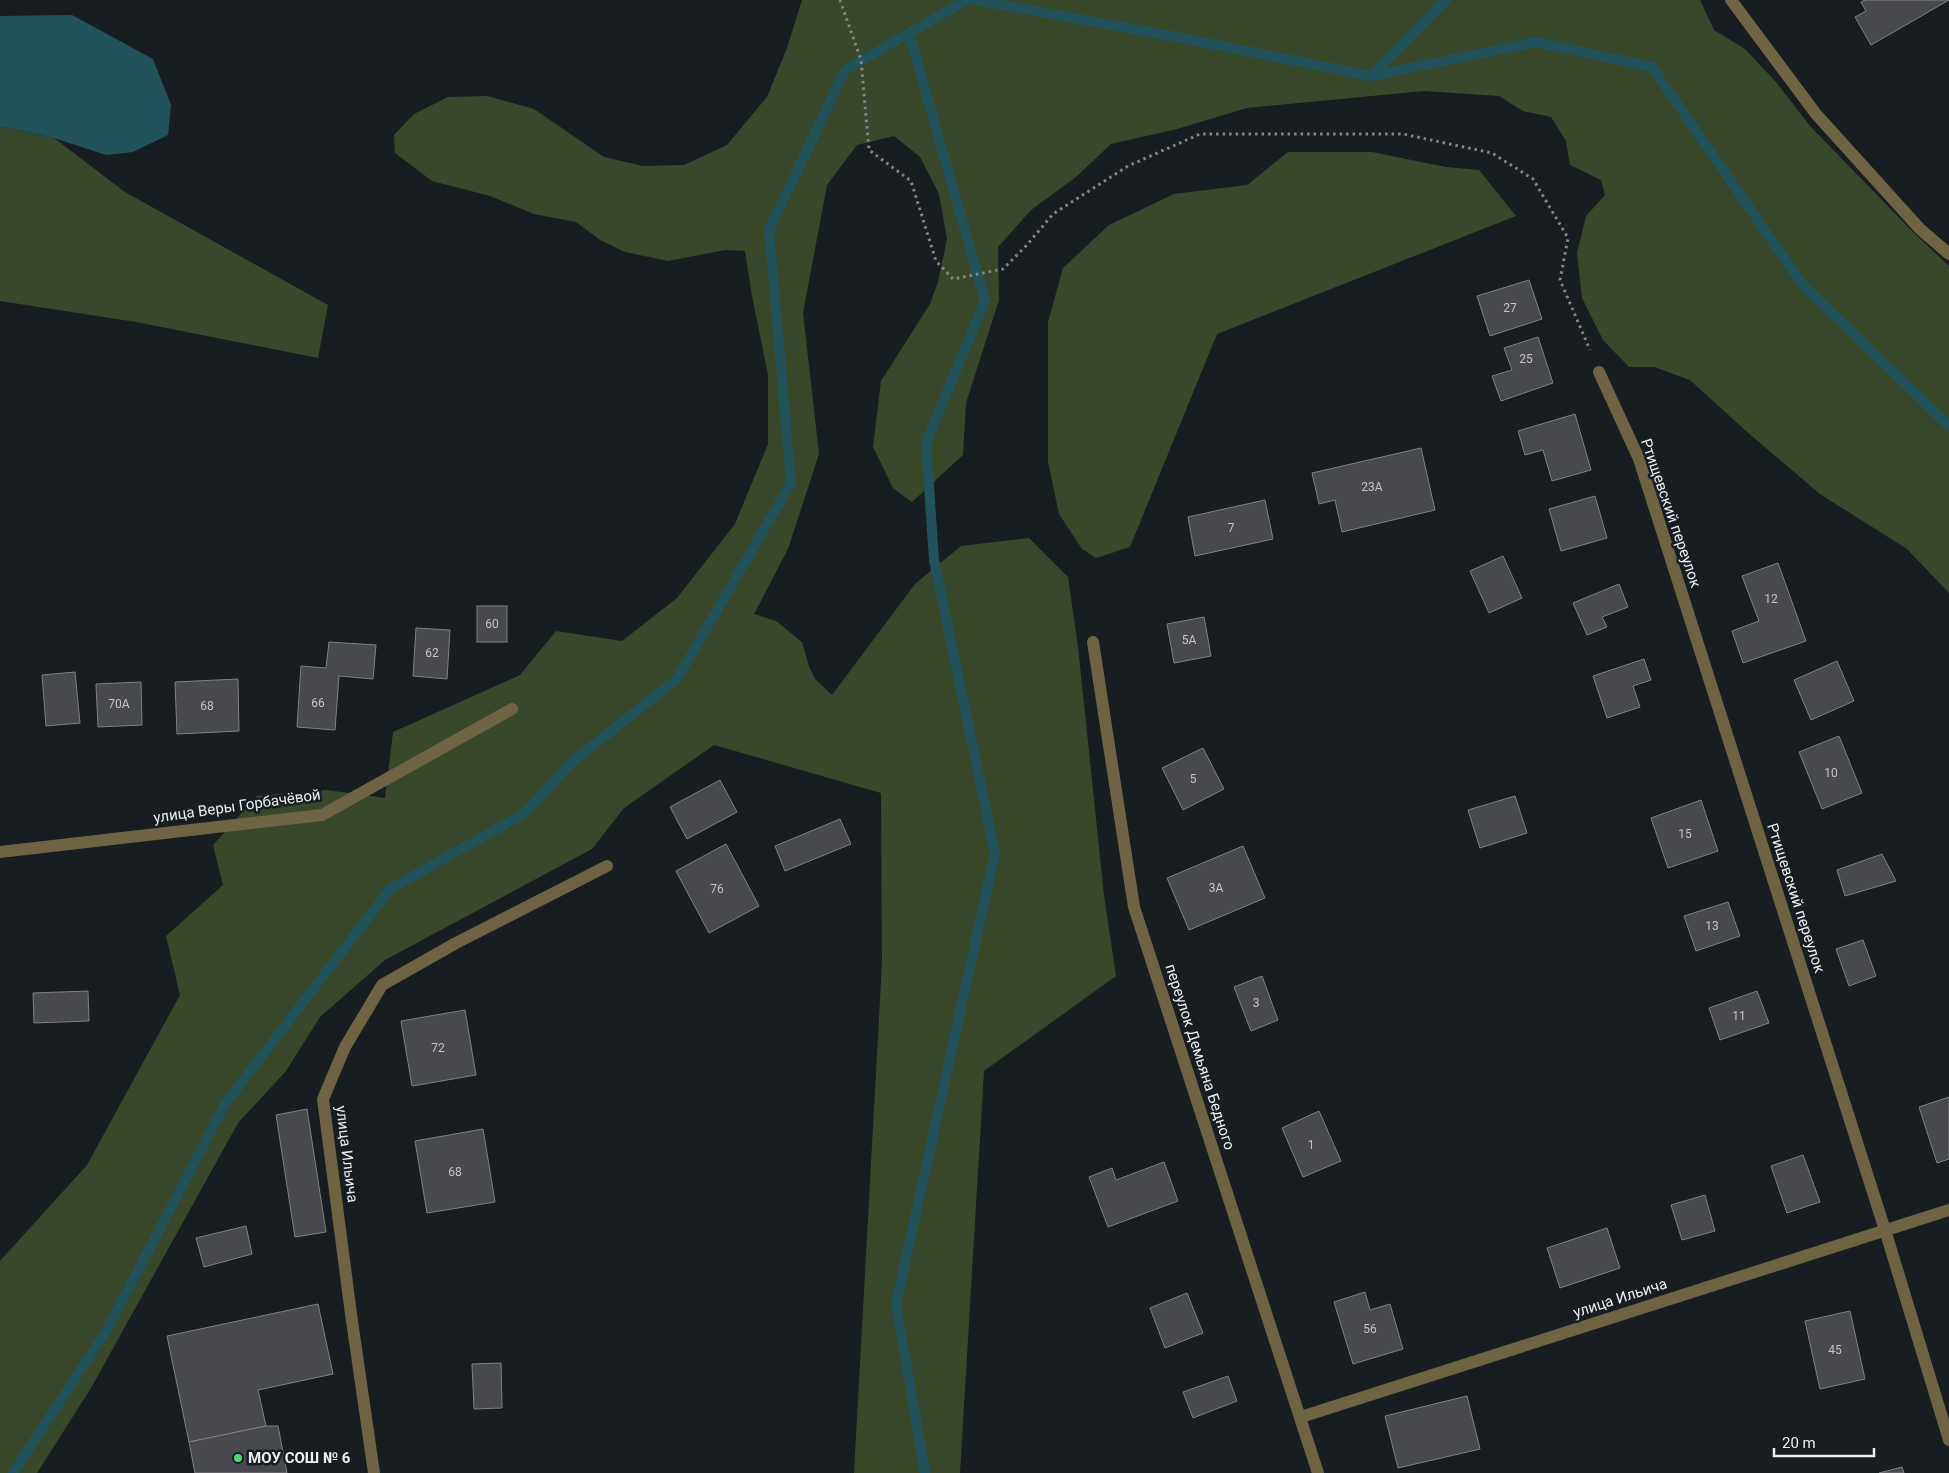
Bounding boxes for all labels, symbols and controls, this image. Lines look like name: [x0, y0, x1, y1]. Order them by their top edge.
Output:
house number: 27: [1503, 301, 1517, 315]
house number: 25: [1519, 352, 1533, 366]
street label: Ртищевский переулок: [1637, 436, 1705, 590]
house number: 23А: [1361, 480, 1383, 494]
house number: 7: [1228, 521, 1235, 535]
house number: 12: [1764, 592, 1778, 606]
house number: 60: [485, 617, 499, 631]
house number: 5А: [1182, 633, 1196, 647]
house number: 62: [425, 646, 439, 660]
house number: 66: [311, 696, 325, 710]
house number: 70А: [108, 697, 130, 711]
house number: 68: [200, 699, 214, 713]
house number: 10: [1824, 766, 1838, 780]
house number: 5: [1190, 772, 1197, 786]
street label: улица Веры Горбачёвой: [152, 785, 322, 827]
street label: Ртищевский переулок: [1763, 821, 1829, 975]
house number: 15: [1678, 827, 1692, 841]
house number: 3А: [1209, 881, 1223, 895]
house number: 76: [710, 882, 724, 896]
house number: 13: [1705, 919, 1719, 933]
street label: переулок Демьяна Бедного: [1161, 962, 1239, 1152]
house number: 3: [1253, 996, 1259, 1010]
house number: 11: [1732, 1009, 1746, 1023]
house number: 72: [431, 1041, 445, 1055]
street label: улица Ильича: [332, 1105, 362, 1203]
house number: 1: [1308, 1138, 1314, 1152]
house number: 68: [448, 1165, 462, 1179]
street label: улица Ильича: [1571, 1274, 1669, 1322]
house number: 56: [1363, 1322, 1377, 1336]
house number: 45: [1828, 1343, 1842, 1357]
scale bar: [1774, 1426, 1874, 1458]
text: 20 m: [1782, 1434, 1816, 1452]
place label: МОУ СОШ № 6: [248, 1449, 351, 1467]
marker: МОУ СОШ № 6: [232, 1452, 244, 1464]

